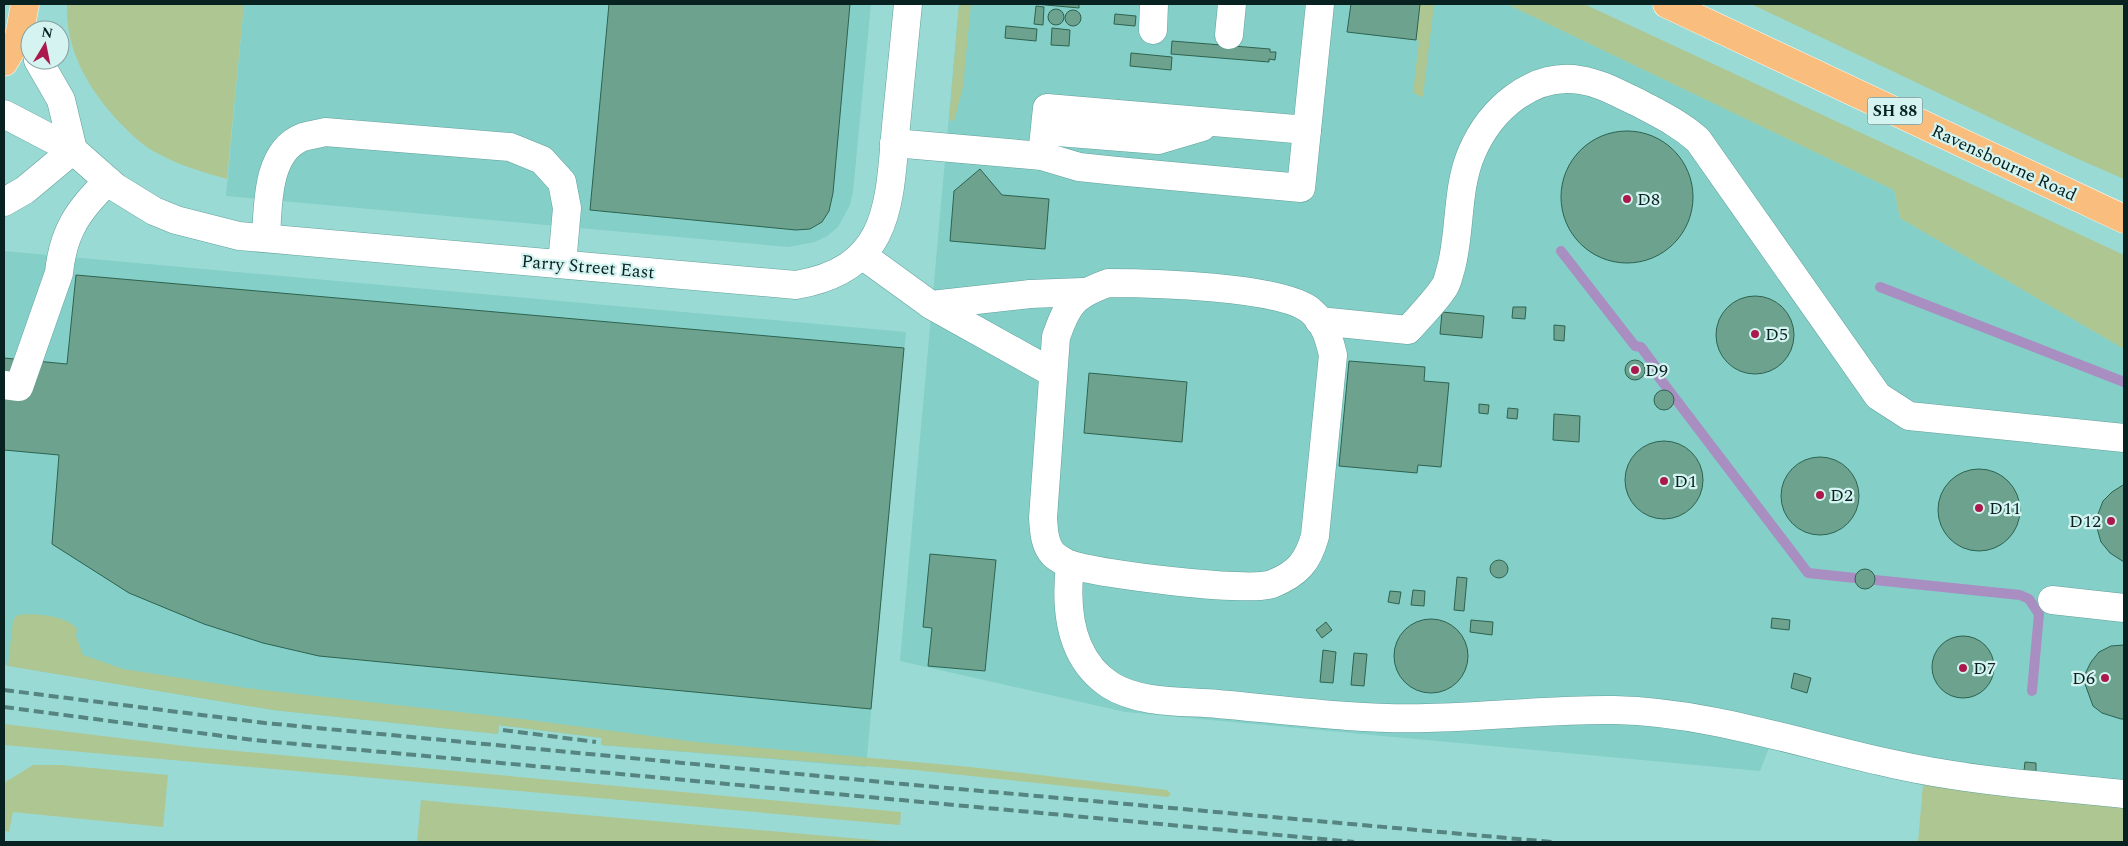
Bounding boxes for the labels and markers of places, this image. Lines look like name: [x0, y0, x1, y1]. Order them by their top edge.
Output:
place label: D8: [1637, 186, 1660, 213]
marker: D8: [1621, 193, 1633, 205]
place label: D5: [1765, 321, 1788, 348]
marker: D5: [1749, 328, 1761, 340]
place label: D9: [1645, 357, 1668, 384]
marker: D9: [1629, 364, 1641, 376]
place label: D1: [1674, 468, 1697, 495]
marker: D1: [1658, 475, 1670, 487]
place label: D2: [1830, 482, 1853, 509]
marker: D2: [1814, 489, 1826, 501]
place label: D11: [1989, 495, 2021, 522]
marker: D11: [1973, 502, 1985, 514]
place label: D12: [2069, 508, 2101, 535]
marker: D12: [2105, 515, 2117, 527]
place label: D7: [1973, 655, 1996, 682]
marker: D7: [1957, 662, 1969, 674]
place label: D6: [2072, 665, 2095, 692]
marker: D6: [2099, 672, 2111, 684]

